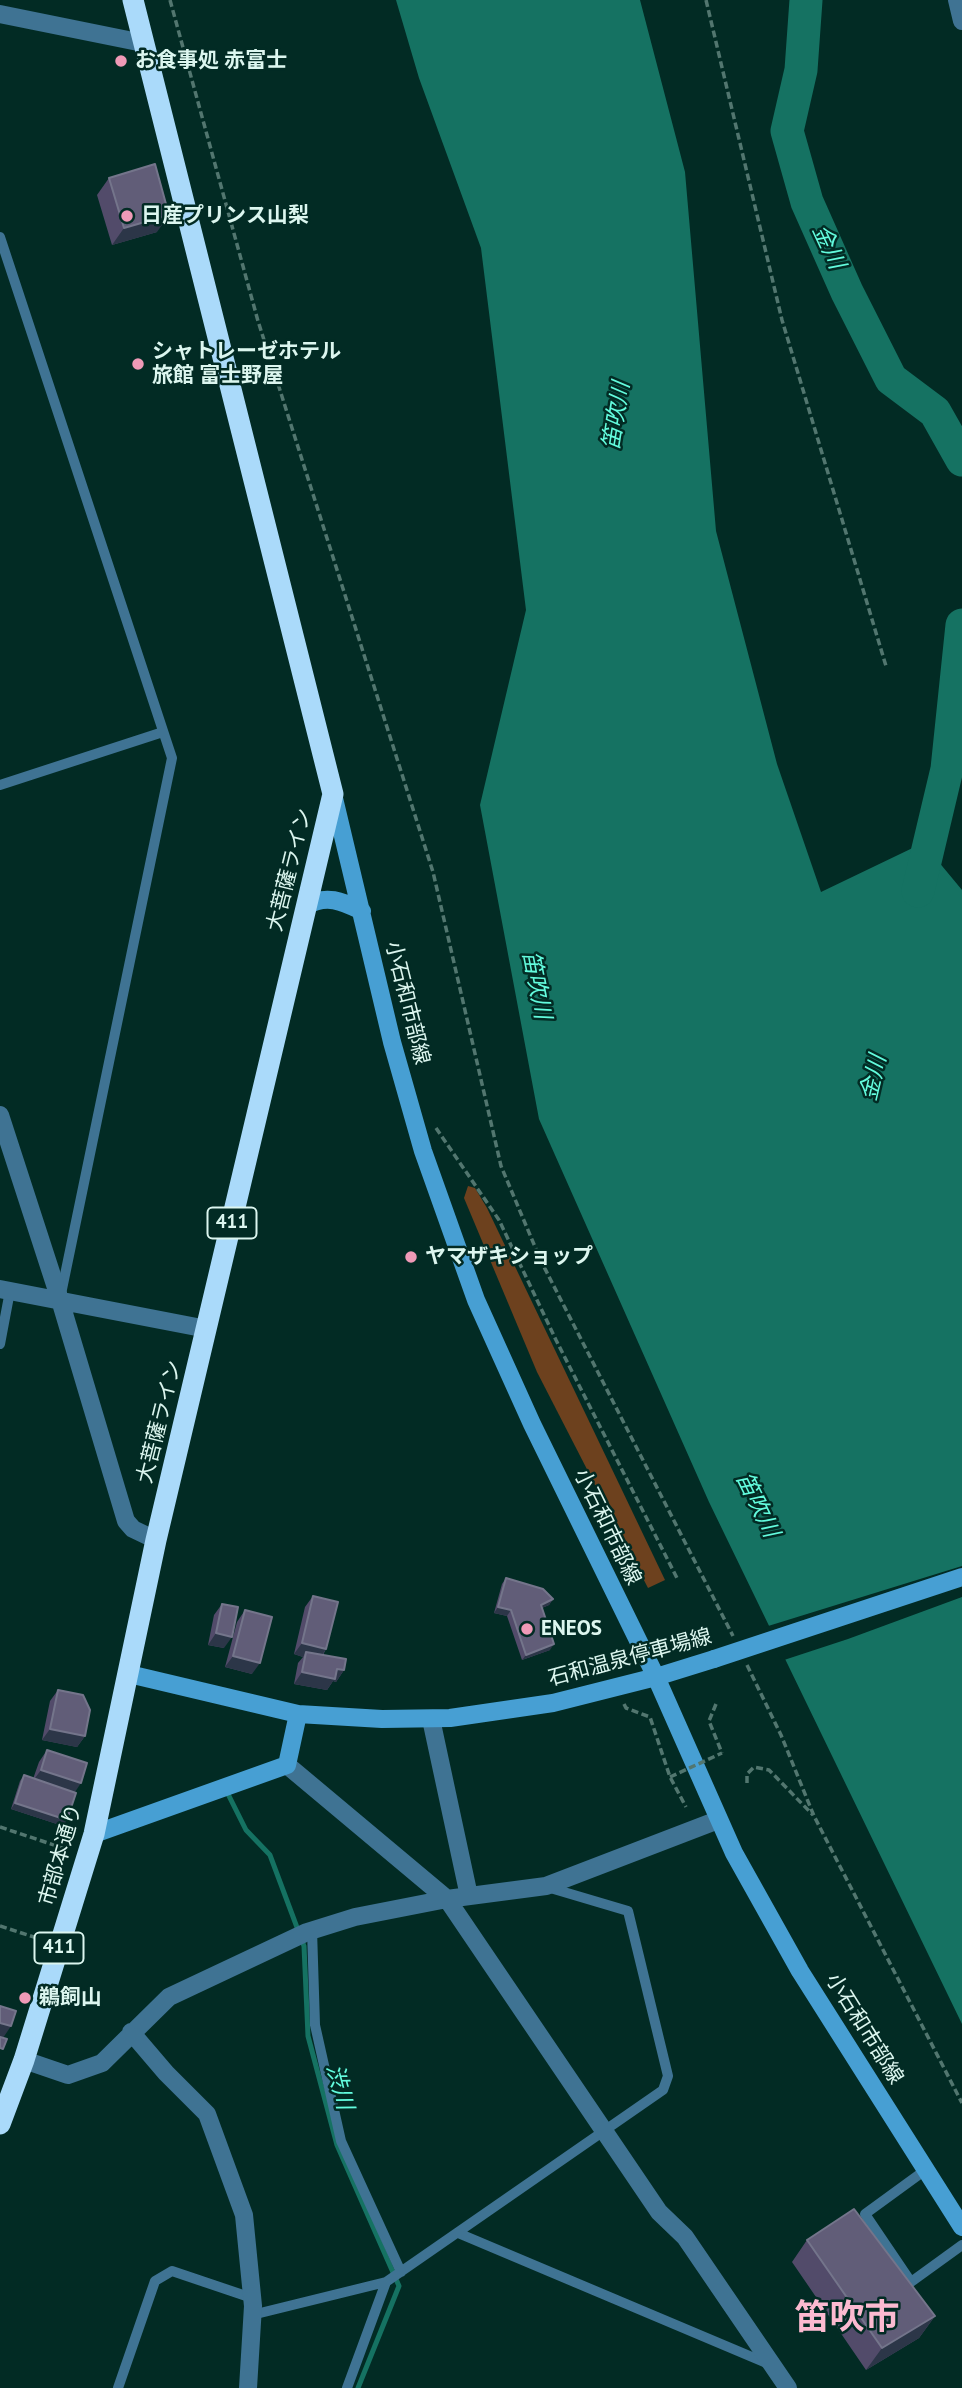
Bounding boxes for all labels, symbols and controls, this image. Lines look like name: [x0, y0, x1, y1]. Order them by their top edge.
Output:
place label: お食事処 赤富士: [135, 48, 287, 74]
marker: お食事処 赤富士: [113, 53, 129, 69]
place label: 日産プリンス山梨: [141, 203, 309, 229]
marker: 日産プリンス山梨: [119, 208, 135, 224]
water label: 金川: [806, 220, 850, 274]
place label: シャトレーゼホテル 旅館 富士野屋: [152, 339, 341, 389]
marker: シャトレーゼホテル 旅館 富士野屋: [130, 356, 146, 372]
water label: 笛吹川: [598, 380, 636, 452]
street label: 大菩薩ライン: [263, 806, 317, 934]
street label: 小石和市部線: [380, 939, 434, 1067]
water label: 笛吹川: [516, 949, 556, 1021]
water label: 金川: [855, 1052, 893, 1104]
road number: 411: [208, 1208, 256, 1238]
place label: ヤマザキショップ: [425, 1244, 593, 1270]
marker: ヤマザキショップ: [403, 1249, 419, 1265]
street label: 大菩薩ライン: [133, 1358, 187, 1486]
street label: 小石和市部線: [568, 1465, 646, 1589]
water label: 笛吹川: [729, 1468, 785, 1542]
place label: ENEOS: [541, 1616, 602, 1642]
marker: ENEOS: [519, 1621, 535, 1637]
street label: 石和温泉停車場線: [546, 1624, 714, 1692]
street label: 市部本通り: [34, 1801, 88, 1909]
road number: 411: [34, 1932, 84, 1964]
street label: 小石和市部線: [820, 1969, 908, 2089]
place label: 鵜飼山: [39, 1985, 102, 2011]
marker: 鵜飼山: [17, 1990, 33, 2006]
water label: 渋川: [320, 2061, 358, 2113]
district label: 笛吹市: [795, 2298, 899, 2340]

